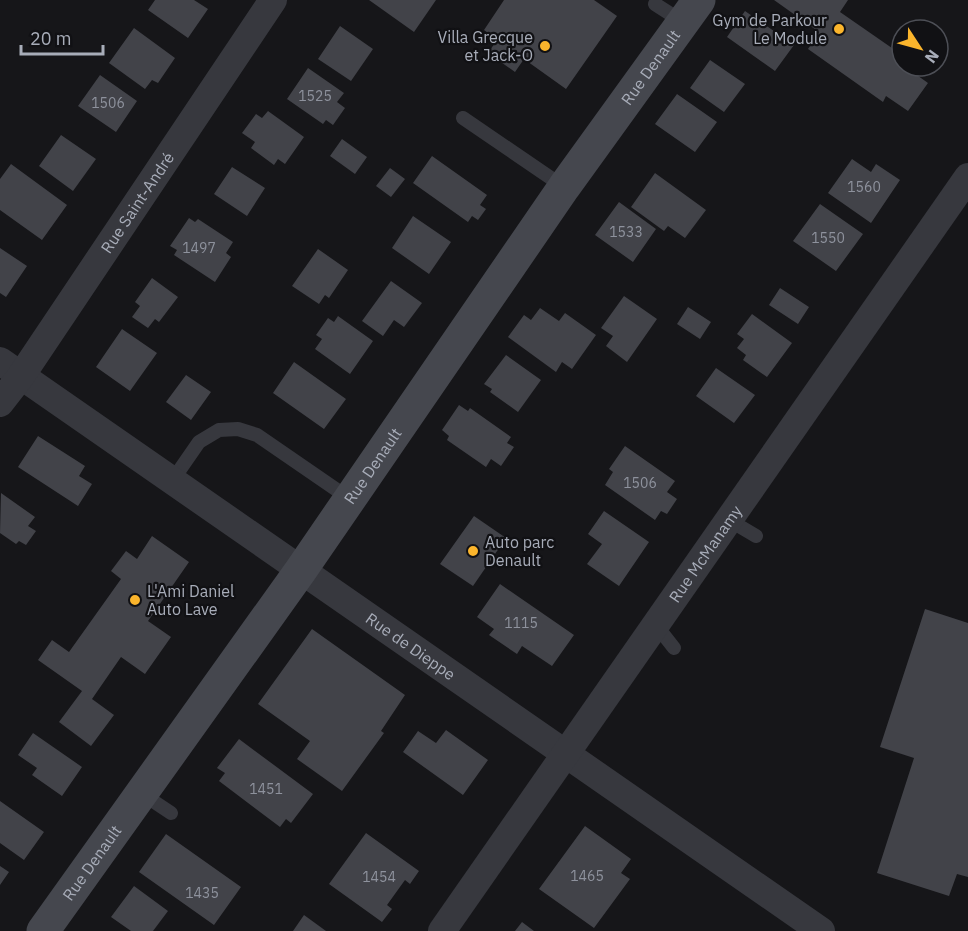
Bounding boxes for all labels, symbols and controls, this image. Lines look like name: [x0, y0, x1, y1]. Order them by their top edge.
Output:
place label: Gym de Parkour Le Module: [712, 10, 827, 48]
scale bar: [21, 18, 104, 56]
north arrow: [890, 18, 950, 78]
marker: Gym de Parkour Le Module: [832, 22, 846, 36]
street label: Rue Denault: [617, 26, 684, 109]
text: 20 m: [30, 27, 72, 50]
place label: Villa Grecque et Jack-O: [438, 27, 533, 65]
marker: Villa Grecque et Jack-O: [538, 39, 552, 53]
text: N: [921, 46, 944, 67]
house number: 1525: [298, 87, 332, 105]
house number: 1506: [91, 94, 125, 112]
street label: Rue Saint-André: [96, 148, 178, 257]
house number: 1560: [847, 178, 881, 196]
house number: 1533: [609, 223, 643, 241]
house number: 1550: [811, 229, 845, 247]
house number: 1497: [182, 239, 216, 257]
street label: Rue Denault: [339, 424, 406, 508]
house number: 1506: [623, 474, 657, 492]
street label: Rue McManamy: [664, 501, 746, 606]
place label: Auto parc Denault: [485, 532, 554, 570]
marker: Auto parc Denault: [466, 544, 480, 558]
place label: L'Ami Daniel Auto Lave: [147, 581, 234, 619]
marker: L'Ami Daniel Auto Lave: [128, 593, 142, 607]
street label: Rue de Dieppe: [362, 608, 460, 684]
house number: 1115: [504, 614, 538, 632]
house number: 1451: [249, 780, 283, 798]
street label: Rue Denault: [58, 821, 126, 904]
house number: 1465: [570, 867, 604, 885]
house number: 1454: [362, 868, 396, 886]
house number: 1435: [185, 884, 219, 902]

